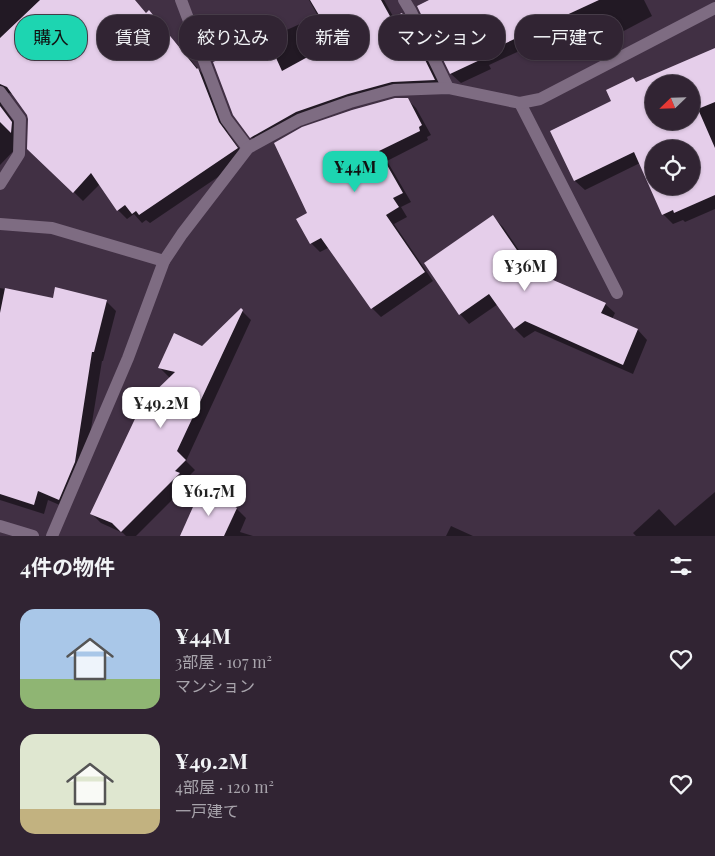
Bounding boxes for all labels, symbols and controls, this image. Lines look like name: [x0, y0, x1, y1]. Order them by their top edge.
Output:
chip: 購入: [15, 15, 87, 60]
chip: 賃貸: [97, 15, 169, 60]
chip: 絞り込み: [179, 15, 287, 60]
chip: 新着: [297, 15, 369, 60]
chip: マンション: [379, 15, 505, 60]
chip: 一戸建て: [515, 15, 623, 60]
north arrow: [645, 75, 700, 130]
map controls: [645, 75, 700, 195]
button: locate: [645, 140, 700, 195]
pin: ¥44M: [325, 150, 385, 193]
text: ¥44M: [334, 156, 376, 177]
pin: ¥36M: [495, 250, 555, 292]
text: ¥36M: [504, 255, 546, 276]
pin: ¥49.2M: [120, 386, 202, 429]
text: ¥49.2M: [133, 392, 189, 413]
pin: ¥61.7M: [168, 474, 250, 517]
text: ¥61.7M: [183, 480, 235, 501]
text: 4件の物件: [20, 552, 115, 580]
icon: filters: [667, 552, 695, 580]
text: ¥44M: [175, 621, 231, 649]
icon: home: [60, 629, 120, 689]
icon: heart: [667, 645, 695, 673]
text: 3部屋 · 107 m²: [175, 651, 272, 672]
text: マンション: [175, 675, 255, 696]
text: ¥49.2M: [175, 746, 248, 774]
icon: home: [60, 754, 120, 814]
icon: heart: [667, 770, 695, 798]
text: 4部屋 · 120 m²: [175, 776, 274, 797]
text: 一戸建て: [175, 800, 239, 821]

